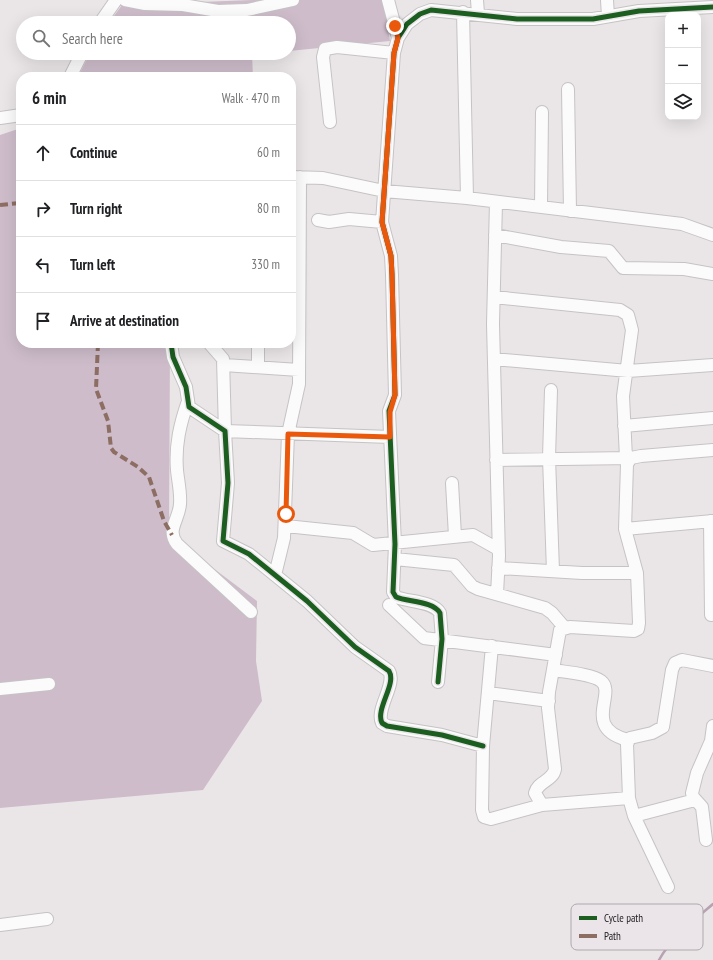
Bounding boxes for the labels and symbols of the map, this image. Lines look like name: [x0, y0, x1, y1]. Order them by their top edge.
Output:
route end: [386, 17, 404, 35]
route start: [277, 505, 295, 523]
legend: [571, 904, 703, 950]
text: Cycle path: [604, 911, 643, 925]
text: Path: [604, 929, 621, 943]

